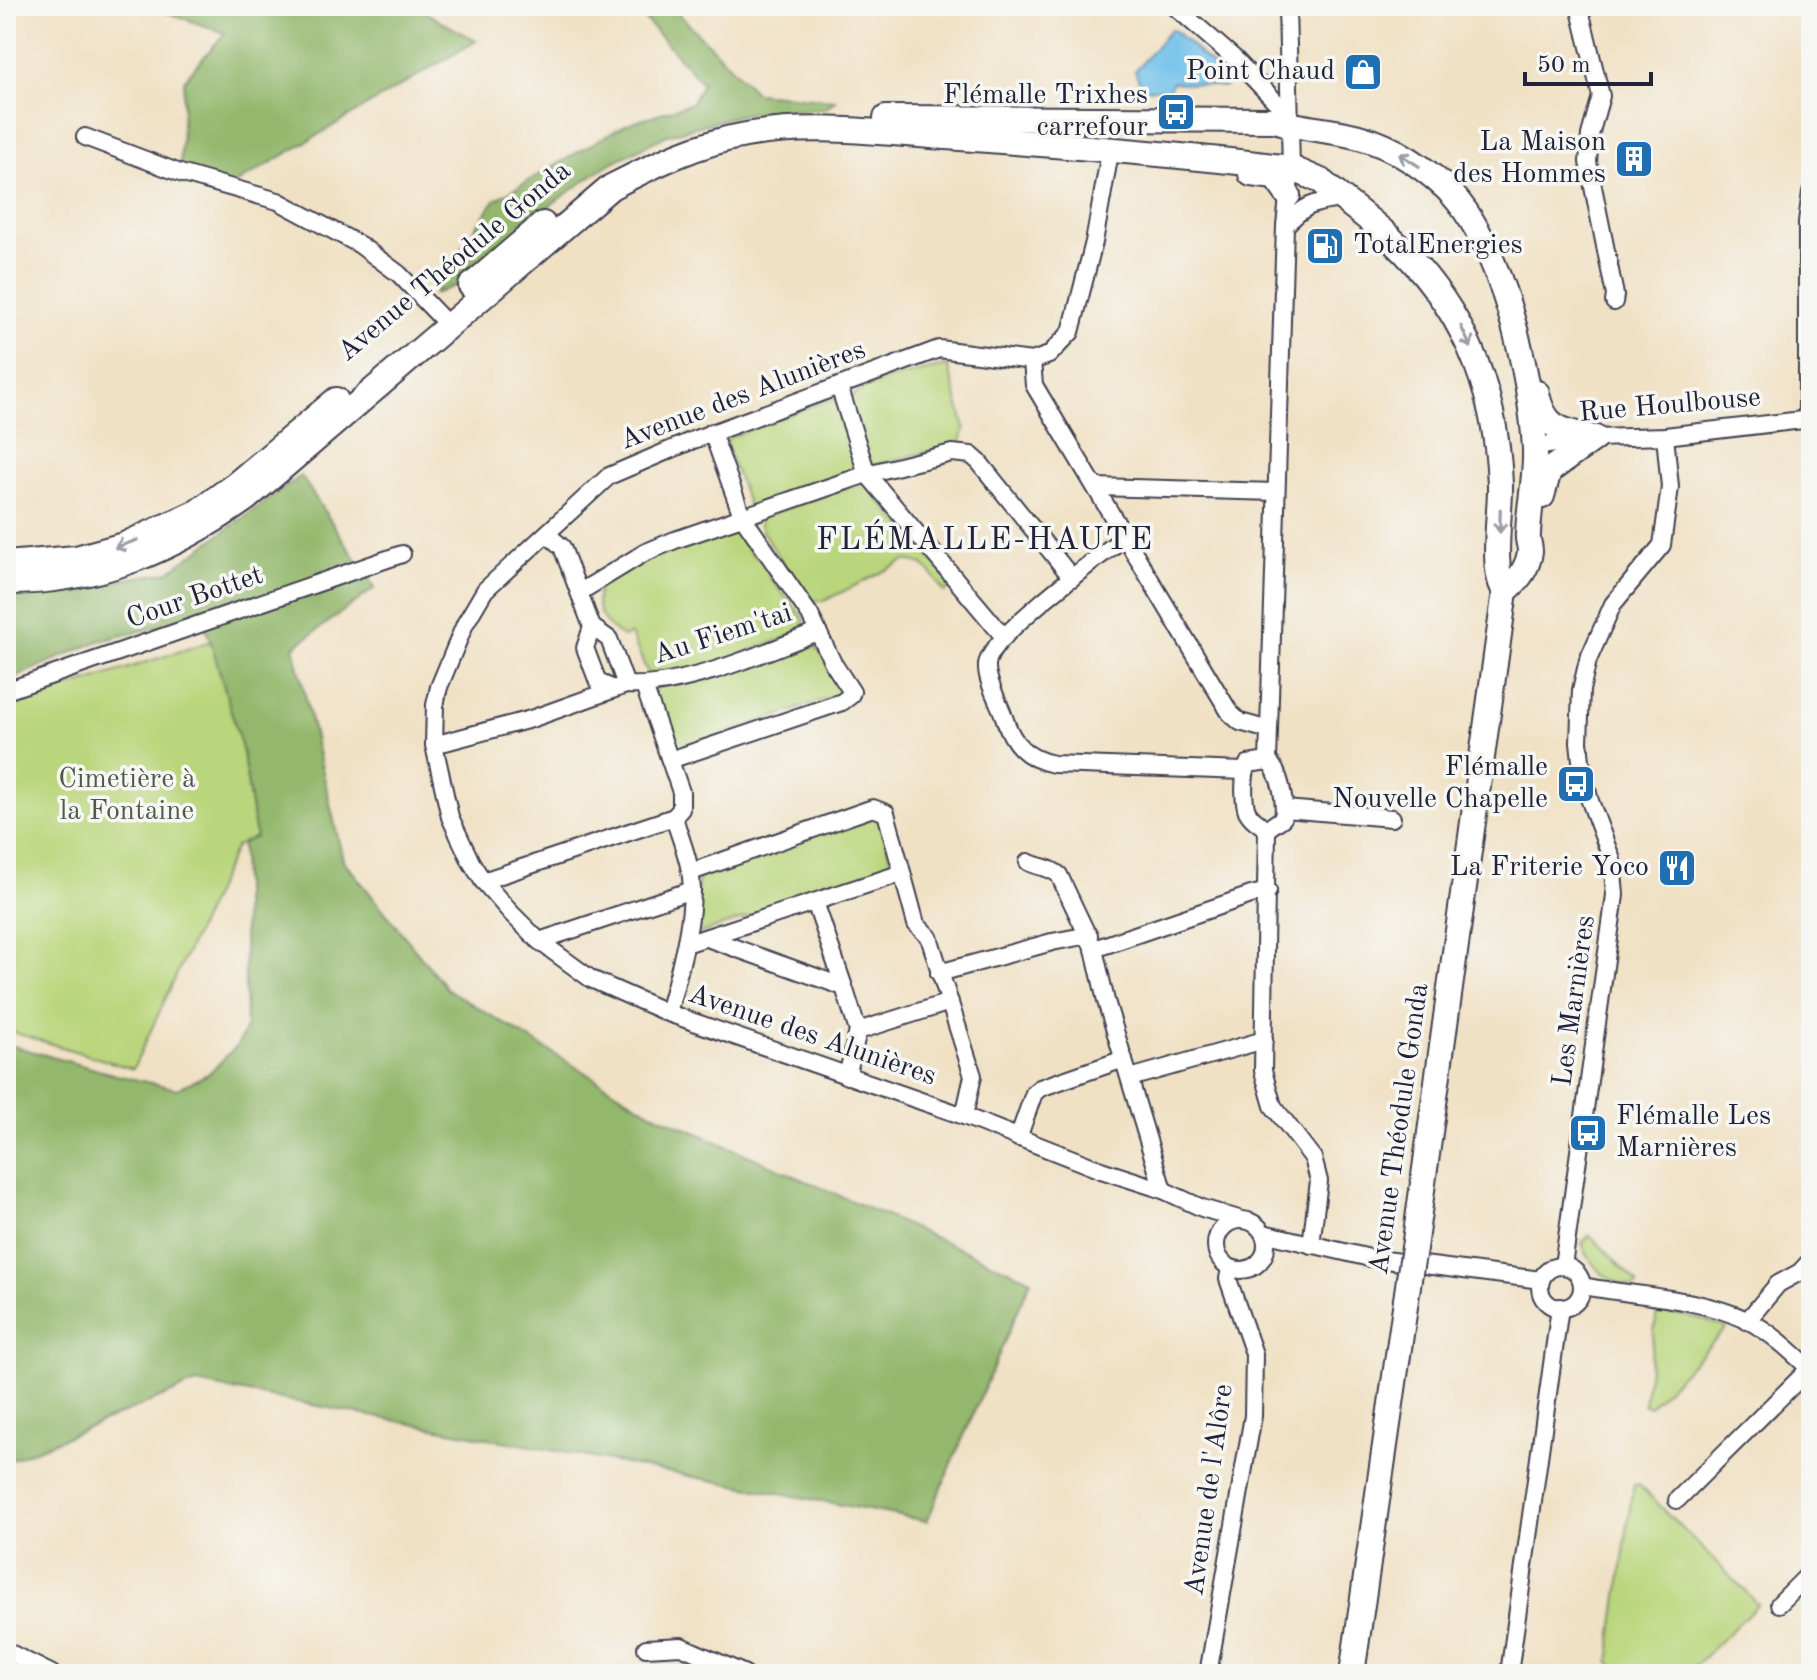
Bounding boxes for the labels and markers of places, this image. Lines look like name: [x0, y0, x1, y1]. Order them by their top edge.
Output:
shop icon: Point Chaud: [1342, 51, 1384, 93]
place label: Point Chaud: [1186, 58, 1335, 86]
place label: Flémalle Trixhes carrefour: [943, 82, 1148, 142]
bus stop icon: Flémalle Trixhes carrefour: [1155, 91, 1197, 133]
place label: La Maison des Hommes: [1453, 129, 1606, 189]
building icon: La Maison des Hommes: [1613, 138, 1655, 180]
fuel station icon: TotalEnergies: [1304, 225, 1346, 267]
place label: TotalEnergies: [1353, 232, 1523, 260]
place label: Flémalle Nouvelle Chapelle: [1332, 754, 1548, 814]
bus stop icon: Flémalle Nouvelle Chapelle: [1555, 763, 1597, 805]
restaurant icon: La Friterie Yoco: [1656, 847, 1698, 889]
place label: La Friterie Yoco: [1450, 854, 1649, 882]
place label: Flémalle Les Marnières: [1616, 1103, 1771, 1163]
bus stop icon: Flémalle Les Marnières: [1567, 1112, 1609, 1154]

